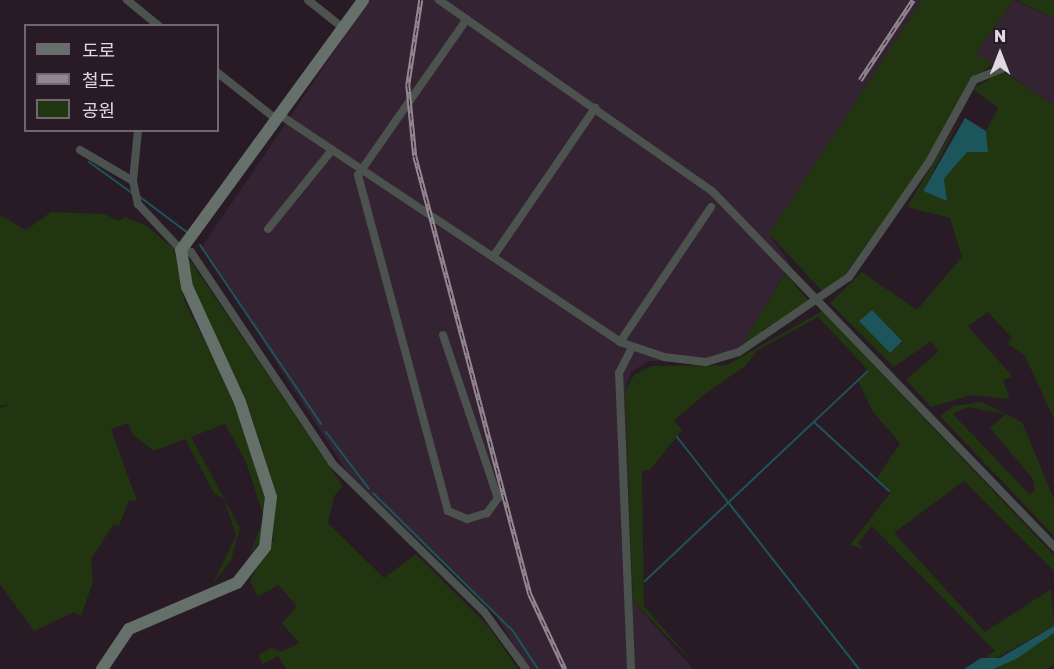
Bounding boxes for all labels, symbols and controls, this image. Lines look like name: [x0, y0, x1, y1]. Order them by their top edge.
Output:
legend: [24, 24, 219, 132]
north arrow: [970, 24, 1030, 84]
text: N: [994, 26, 1006, 46]
text: 도로: [82, 39, 115, 61]
text: 철도: [82, 69, 115, 91]
text: 공원: [82, 99, 115, 121]

